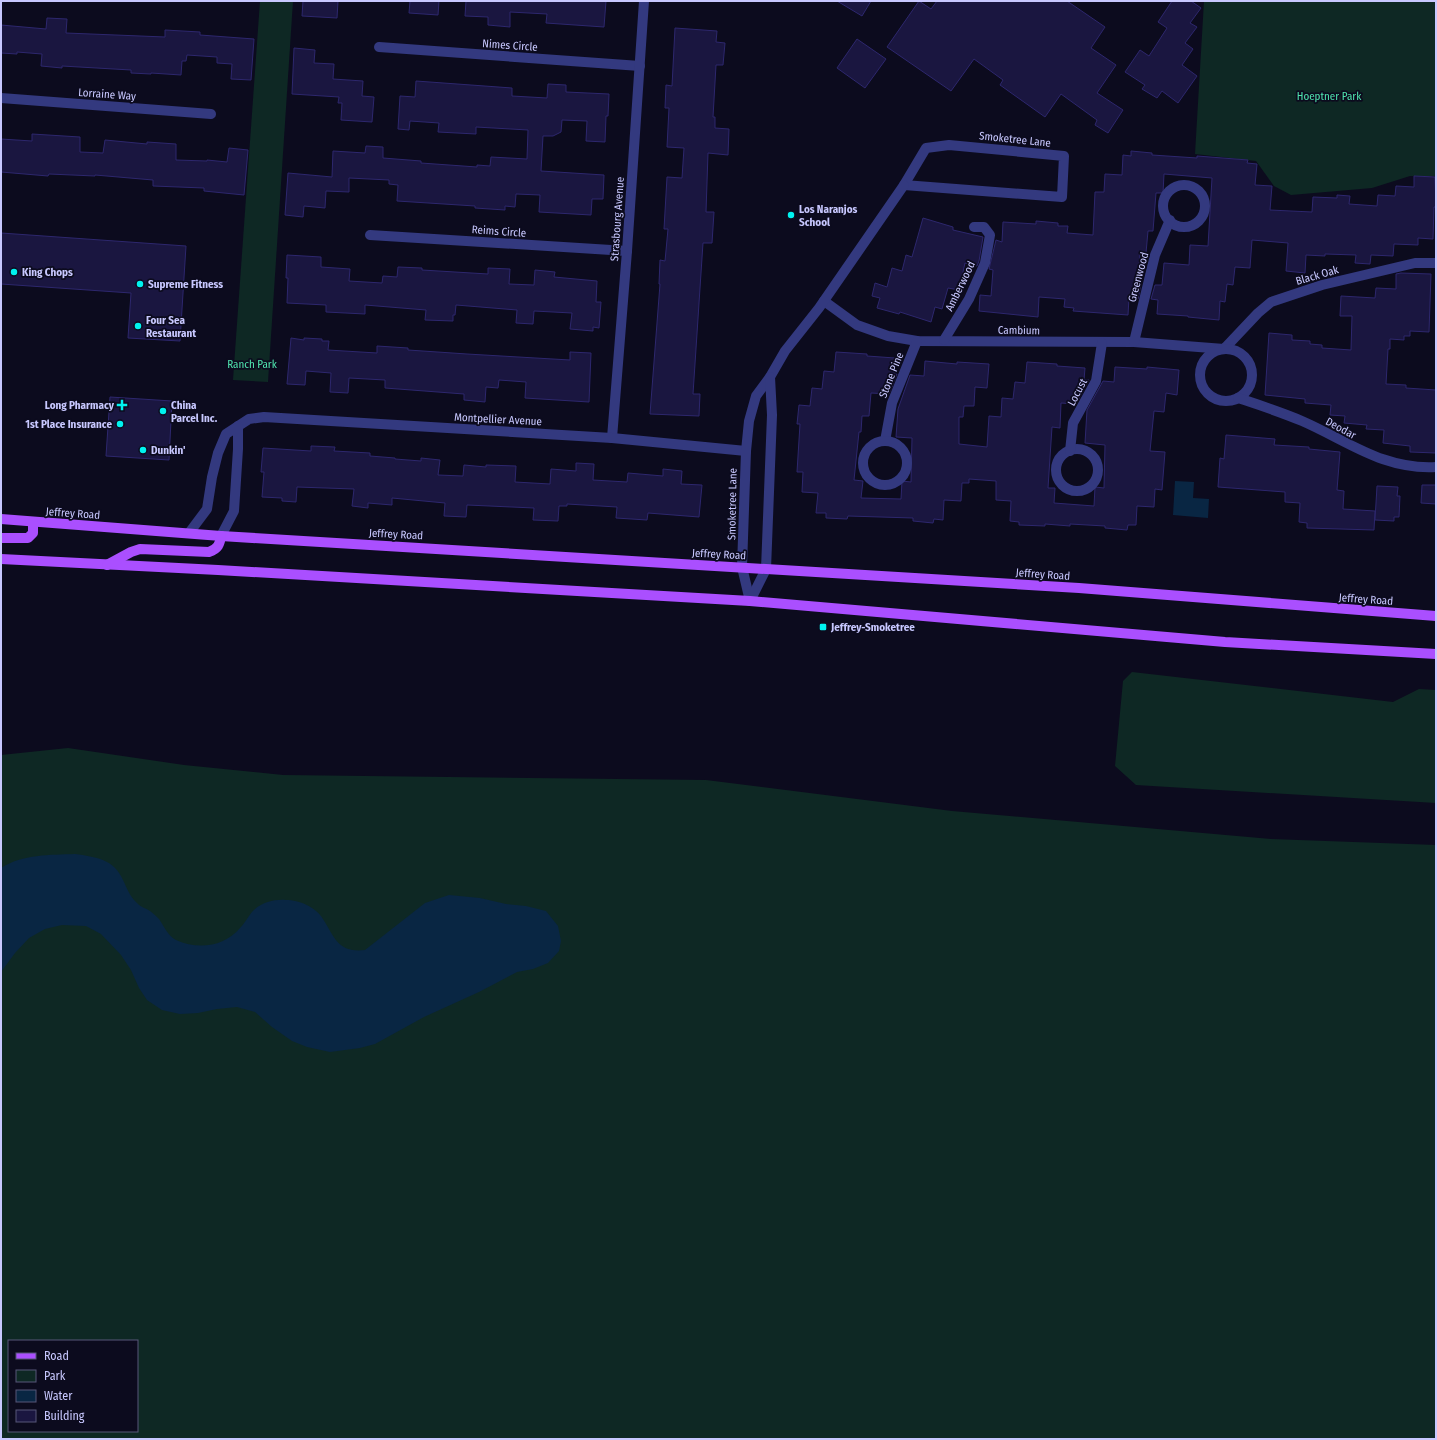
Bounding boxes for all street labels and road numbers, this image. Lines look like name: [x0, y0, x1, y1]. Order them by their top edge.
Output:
street label: Nimes Circle: [482, 37, 538, 54]
street label: Lorraine Way: [78, 86, 136, 103]
street label: Smoketree Lane: [978, 129, 1052, 150]
street label: Strasbourg Avenue: [608, 176, 627, 262]
street label: Reims Circle: [471, 223, 527, 240]
street label: Greenwood: [1126, 251, 1151, 304]
street label: Amberwood: [943, 259, 978, 313]
street label: Black Oak: [1294, 263, 1341, 288]
street label: Cambium: [998, 324, 1040, 337]
street label: Stone Pine: [876, 350, 907, 400]
street label: Locust: [1065, 376, 1090, 408]
street label: Montpellier Avenue: [454, 411, 542, 428]
street label: Deodar: [1323, 415, 1358, 442]
street label: Smoketree Lane: [725, 468, 740, 540]
street label: Jeffrey Road: [45, 505, 101, 522]
street label: Jeffrey Road: [368, 527, 423, 542]
street label: Jeffrey Road: [691, 547, 746, 562]
street label: Jeffrey Road: [1015, 566, 1071, 583]
street label: Jeffrey Road: [1338, 591, 1394, 608]

